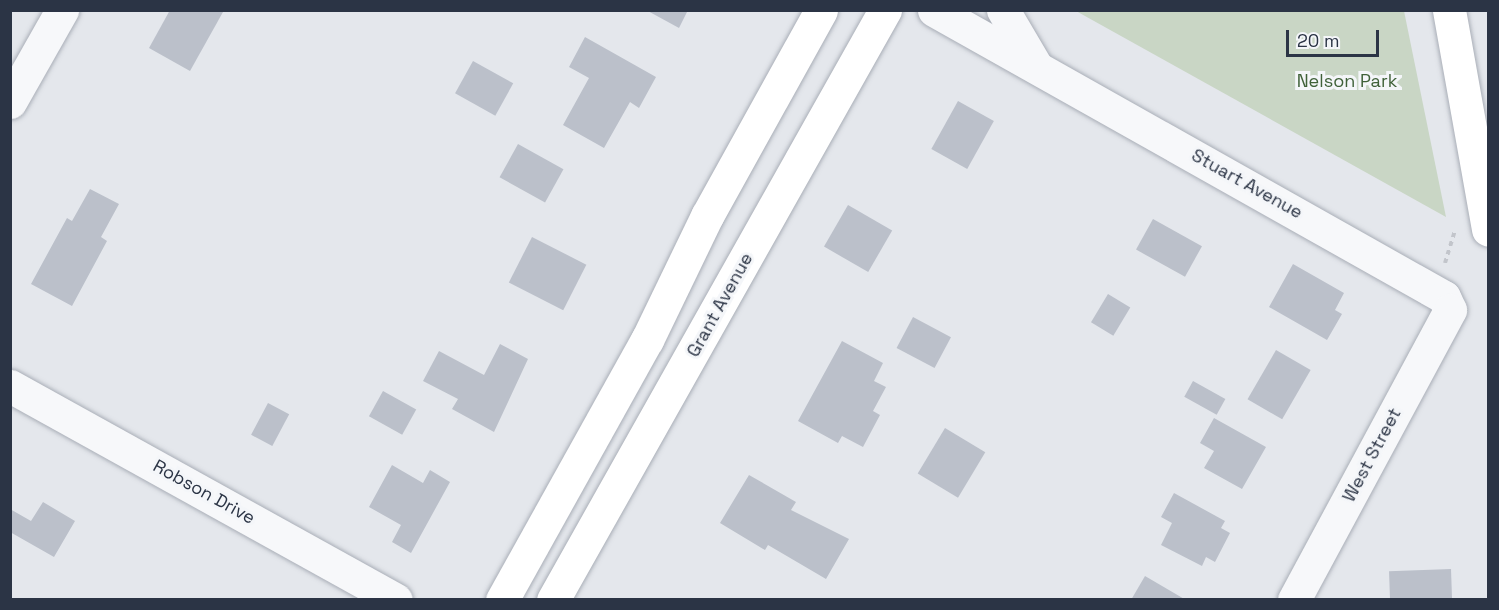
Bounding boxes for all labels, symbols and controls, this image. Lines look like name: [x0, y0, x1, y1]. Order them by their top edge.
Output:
scale bar: [1289, 18, 1382, 56]
text: 20 m: [1297, 29, 1340, 52]
park label: Nelson Park: [1297, 70, 1397, 92]
street label: Stuart Avenue: [1188, 145, 1306, 223]
street label: Grant Avenue: [682, 249, 758, 361]
street label: West Street: [1338, 404, 1406, 506]
street label: Robson Drive: [149, 455, 259, 529]

